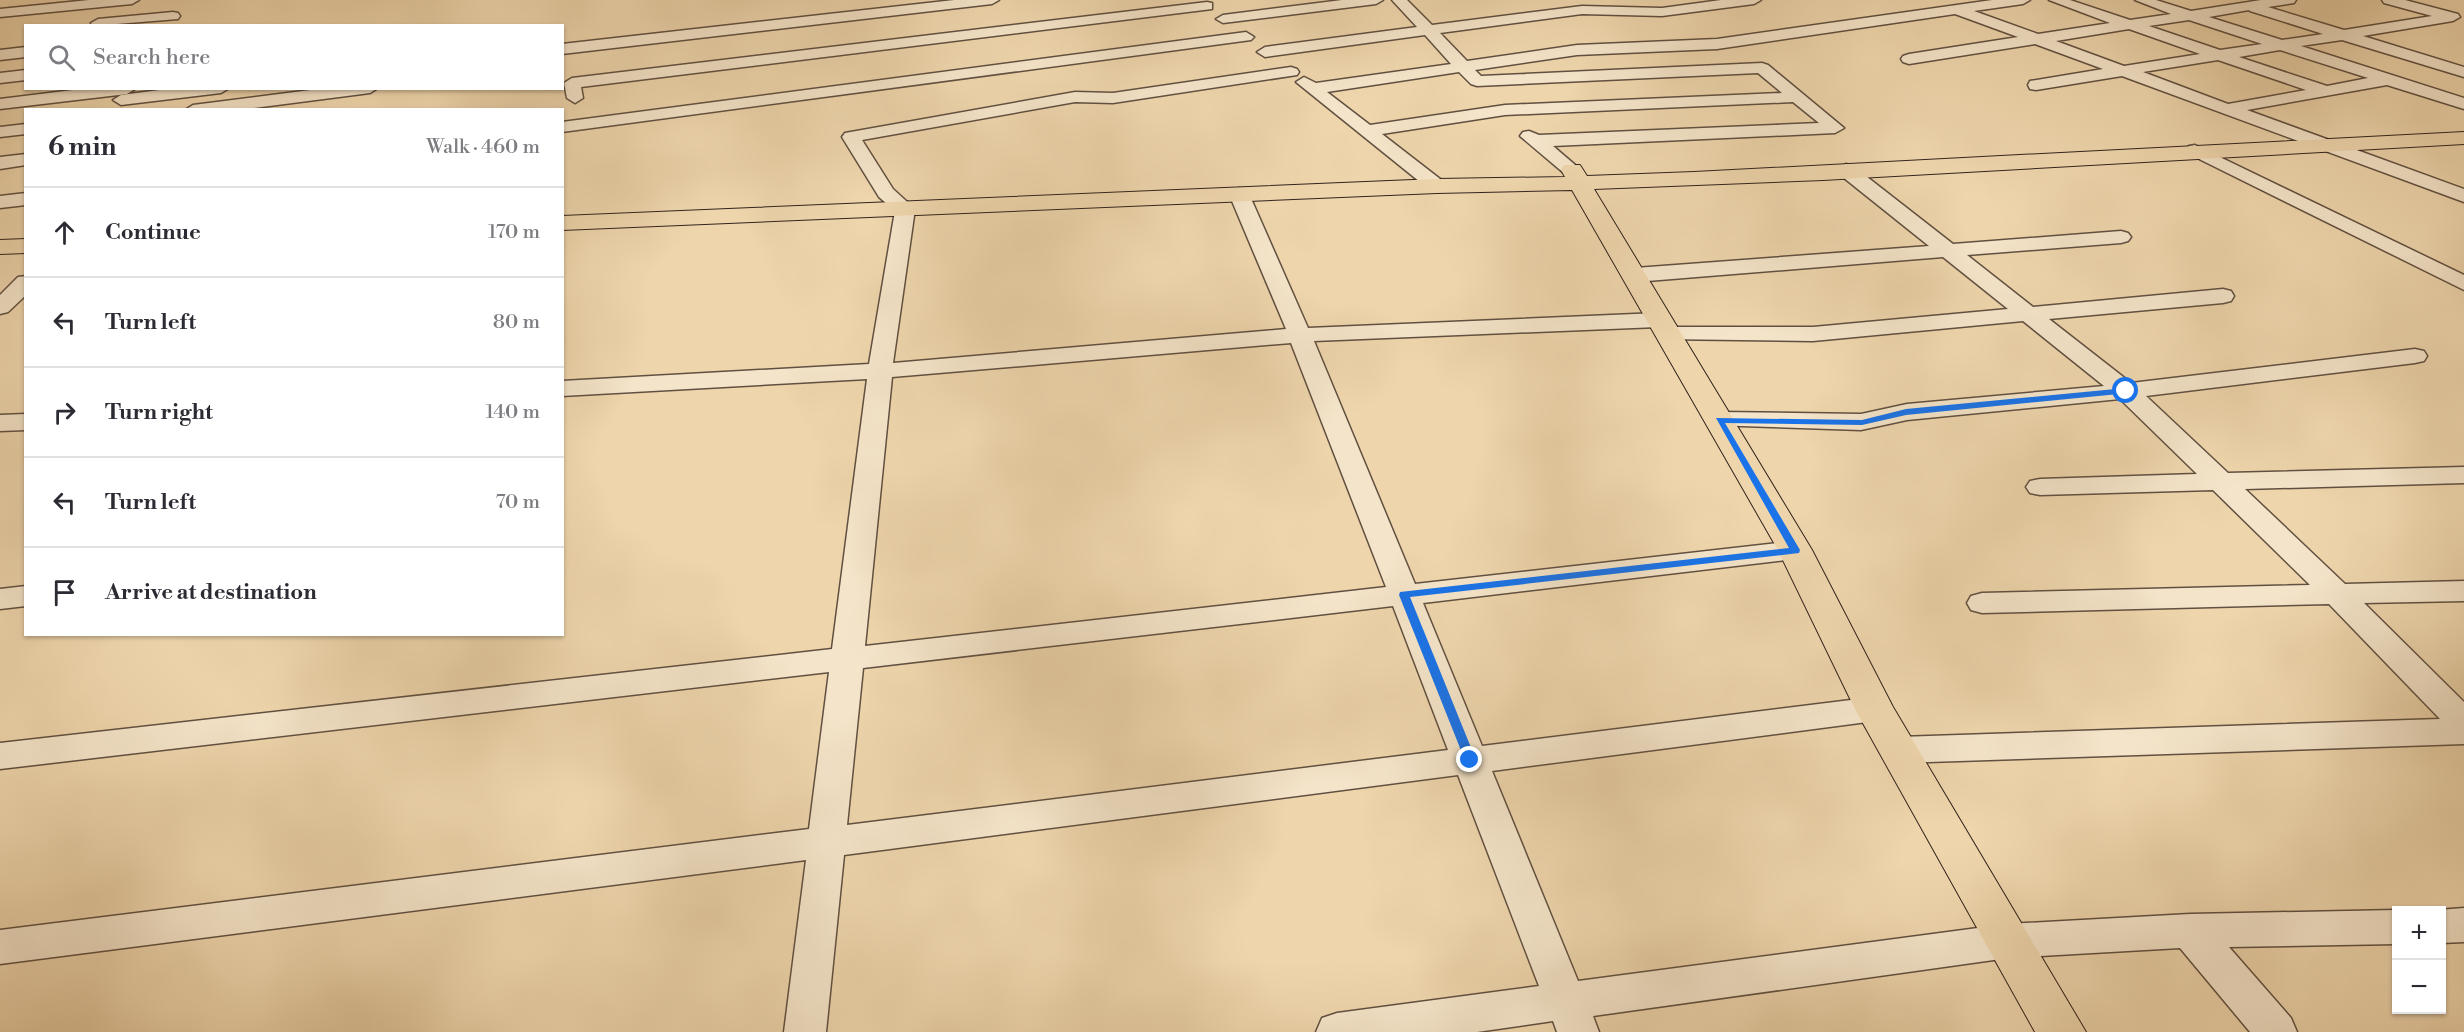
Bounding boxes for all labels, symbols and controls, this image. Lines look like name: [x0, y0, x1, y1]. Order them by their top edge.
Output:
search box: [24, 24, 564, 90]
icon: search: [45, 41, 78, 74]
text: Search here: [93, 44, 210, 71]
text: 6 min: [48, 131, 116, 163]
text: Walk · 460 m: [426, 135, 540, 160]
icon: ahead: [48, 216, 81, 249]
text: Continue: [105, 219, 201, 246]
text: 170 m: [488, 220, 540, 245]
icon: left: [48, 306, 81, 339]
text: Turn left: [105, 309, 196, 336]
text: 80 m: [493, 310, 540, 335]
route start: [2112, 377, 2138, 403]
icon: right: [48, 396, 81, 429]
text: Turn right: [105, 399, 213, 426]
text: 140 m: [485, 400, 540, 425]
icon: left: [48, 486, 81, 519]
text: Turn left: [105, 489, 196, 516]
text: 70 m: [496, 490, 540, 515]
icon: arrive: [48, 576, 81, 609]
text: Arrive at destination: [105, 579, 317, 606]
route end: [1456, 746, 1482, 772]
map controls: [2392, 906, 2446, 1014]
button: +: [2392, 906, 2446, 960]
button: −: [2392, 960, 2446, 1014]

